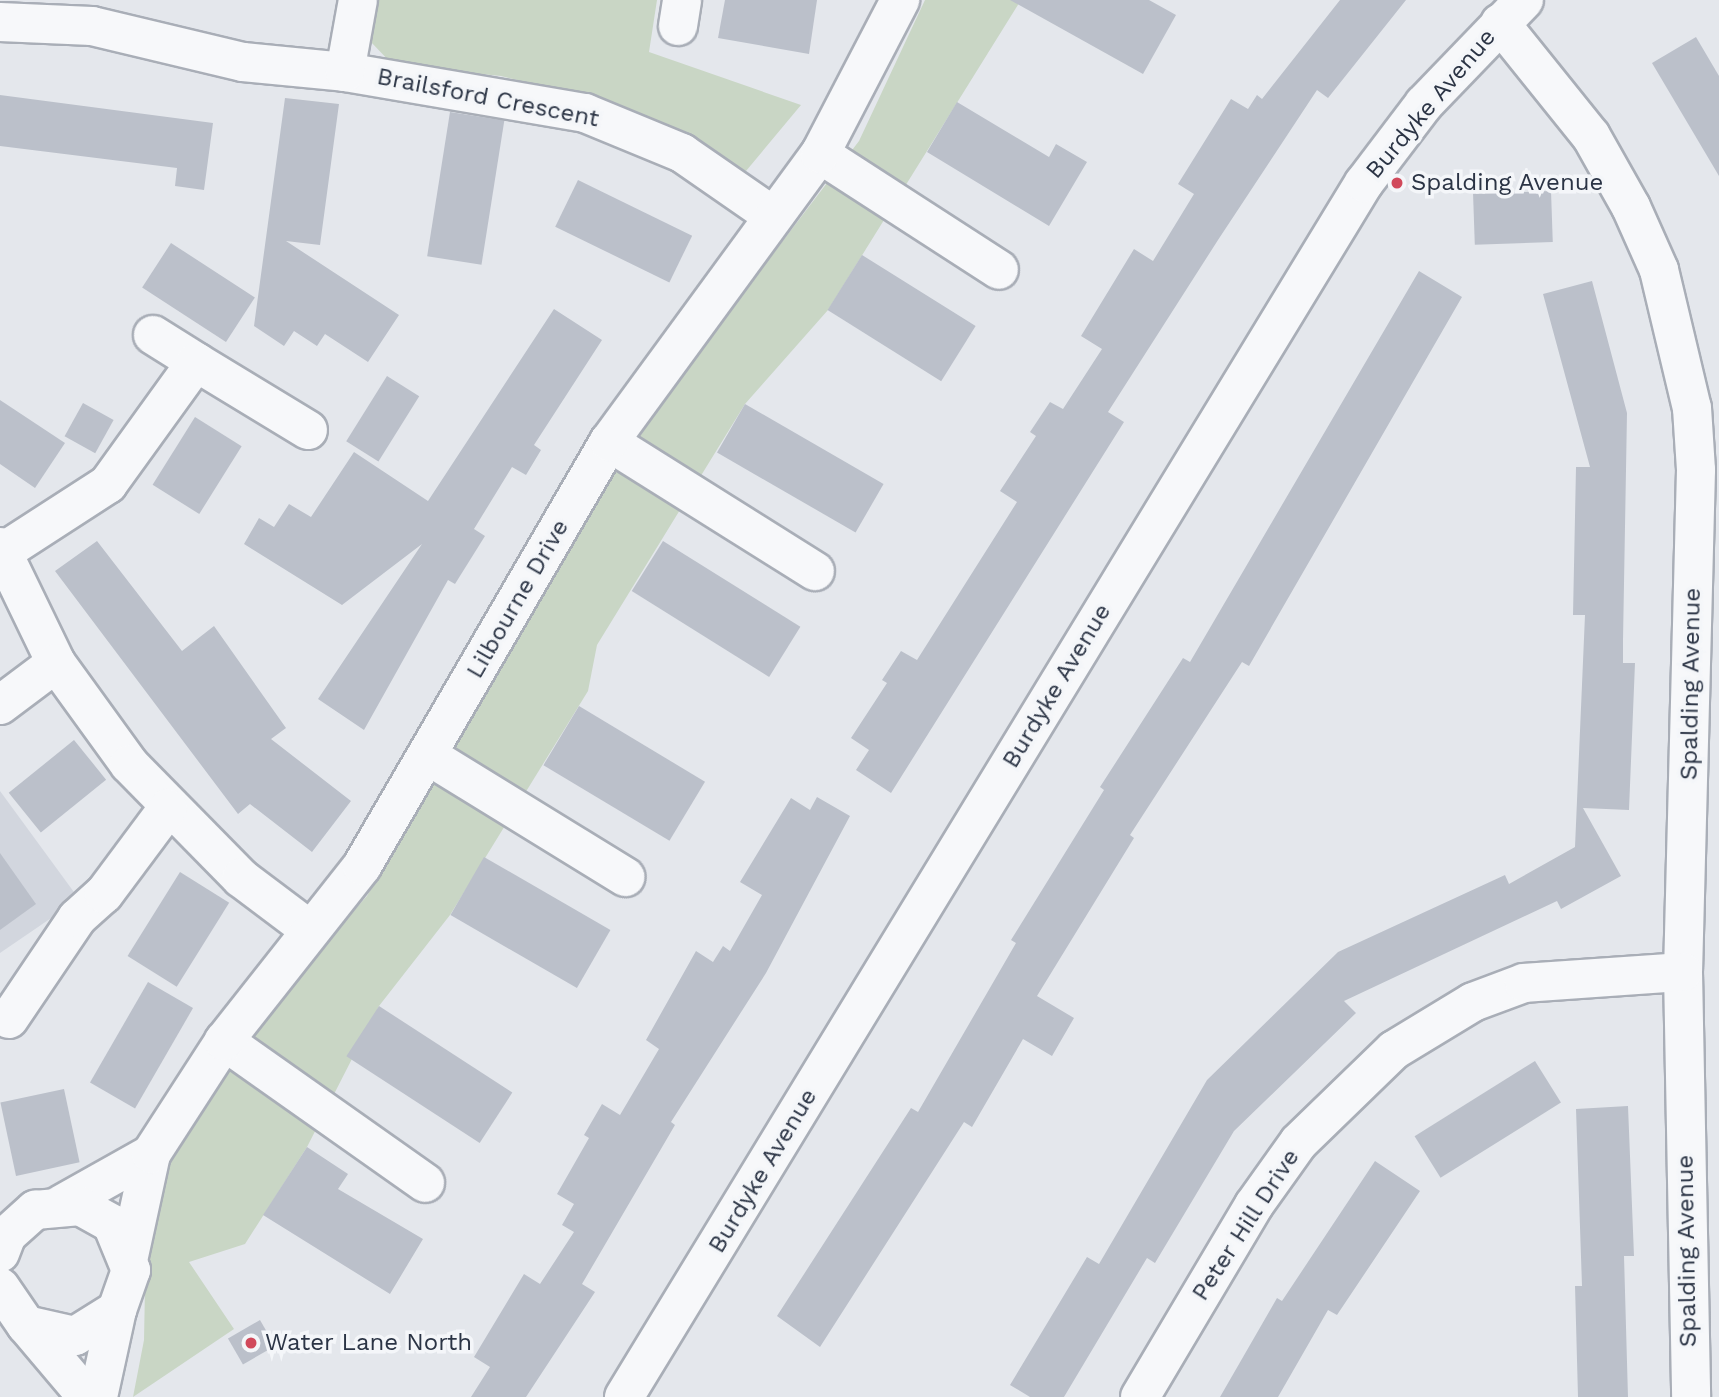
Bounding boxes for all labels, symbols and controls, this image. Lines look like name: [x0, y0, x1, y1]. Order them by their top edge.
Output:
street label: Burdyke Avenue: [1360, 23, 1502, 185]
street label: Brailsford Crescent: [375, 62, 601, 134]
place label: Spalding Avenue: [1411, 169, 1604, 197]
marker: Spalding Avenue: [1389, 175, 1405, 191]
street label: Lilbourne Drive: [461, 514, 575, 684]
street label: Spalding Avenue: [1675, 587, 1707, 781]
street label: Burdyke Avenue: [996, 598, 1118, 774]
street label: Burdyke Avenue: [702, 1083, 824, 1259]
street label: Peter Hill Drive: [1186, 1143, 1306, 1307]
street label: Spalding Avenue: [1671, 1154, 1703, 1348]
place label: Water Lane North: [265, 1329, 473, 1357]
marker: Water Lane North: [243, 1335, 259, 1351]

